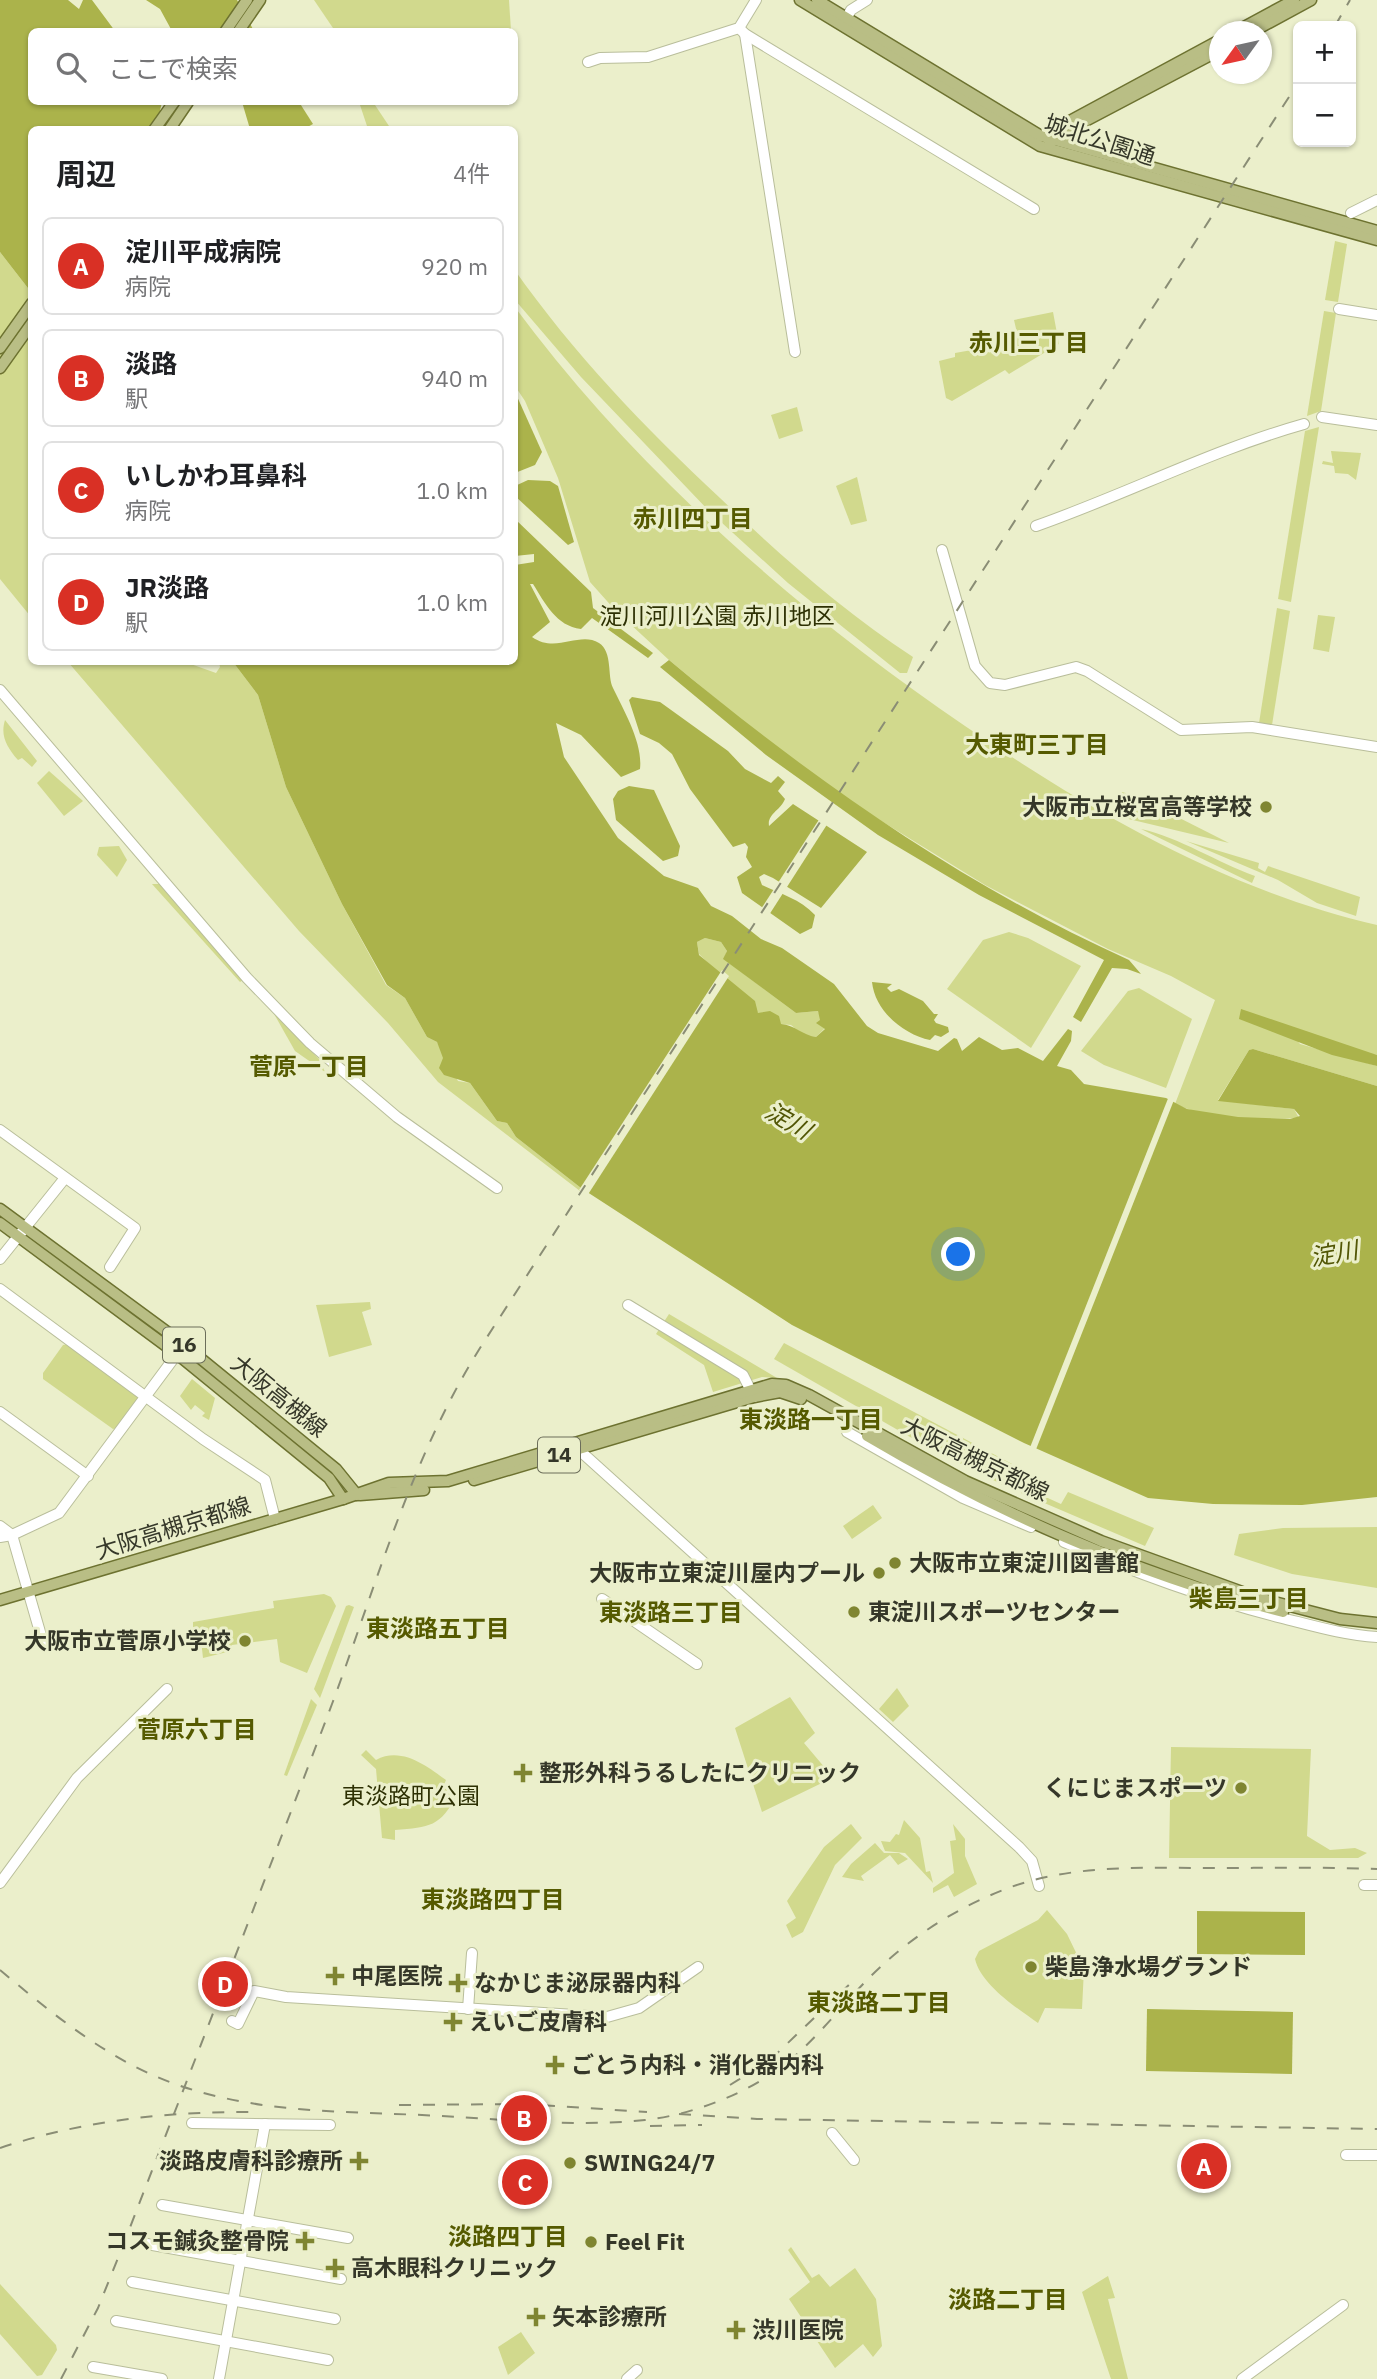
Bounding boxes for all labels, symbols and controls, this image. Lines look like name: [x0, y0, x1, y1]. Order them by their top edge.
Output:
north arrow: [1209, 21, 1272, 84]
map controls: [1293, 21, 1356, 147]
button: +: [1293, 21, 1356, 84]
search box: [28, 28, 518, 105]
icon: search: [52, 48, 90, 86]
text: ここで検索: [108, 51, 238, 85]
button: −: [1293, 84, 1356, 147]
street label: 城北公園通: [1041, 107, 1160, 171]
text: 周辺: [56, 154, 116, 193]
text: 4件: [453, 158, 490, 188]
text: 淀川平成病院: [125, 234, 281, 268]
text: A: [73, 251, 89, 281]
text: 920 m: [421, 251, 488, 281]
text: 病院: [125, 271, 171, 301]
district label: 赤川三丁目: [969, 326, 1089, 358]
text: 淡路: [125, 346, 177, 380]
text: B: [73, 363, 89, 393]
text: 940 m: [421, 363, 488, 393]
text: 駅: [125, 383, 148, 413]
text: いしかわ耳鼻科: [125, 458, 307, 492]
text: C: [74, 475, 88, 505]
text: 1.0 km: [417, 475, 488, 505]
text: 病院: [125, 495, 171, 525]
district label: 赤川四丁目: [633, 502, 753, 534]
text: JR淡路: [125, 570, 209, 604]
text: D: [73, 587, 89, 617]
text: 1.0 km: [417, 587, 488, 617]
park label: 淀川河川公園 赤川地区: [599, 600, 835, 630]
text: 駅: [125, 607, 148, 637]
district label: 大東町三丁目: [965, 728, 1109, 760]
place label: 大阪市立桜宮高等学校: [1022, 791, 1252, 821]
marker: 大阪市立桜宮高等学校: [1258, 799, 1274, 815]
district label: 菅原一丁目: [249, 1050, 369, 1082]
water label: 淀川: [760, 1094, 820, 1147]
water label: 淀川: [1307, 1233, 1363, 1273]
your location: [941, 1237, 975, 1271]
road number: 16: [163, 1328, 205, 1362]
street label: 大阪高槻線: [226, 1347, 334, 1443]
district label: 東淡路一丁目: [739, 1403, 883, 1435]
street label: 大阪高槻京都線: [897, 1409, 1054, 1507]
road number: 14: [538, 1438, 580, 1472]
street label: 大阪高槻京都線: [91, 1489, 254, 1565]
place label: 大阪市立東淀川図書館: [909, 1547, 1139, 1577]
marker: 大阪市立東淀川図書館: [887, 1555, 903, 1571]
place label: 大阪市立東淀川屋内プール: [589, 1557, 865, 1587]
marker: 大阪市立東淀川屋内プール: [871, 1565, 887, 1581]
district label: 柴島三丁目: [1189, 1582, 1309, 1614]
district label: 東淡路三丁目: [599, 1596, 743, 1628]
place label: 東淀川スポーツセンター: [868, 1596, 1121, 1626]
marker: 東淀川スポーツセンター: [846, 1604, 862, 1620]
district label: 東淡路五丁目: [366, 1612, 510, 1644]
place label: 大阪市立菅原小学校: [24, 1625, 231, 1655]
marker: 大阪市立菅原小学校: [237, 1633, 253, 1649]
district label: 菅原六丁目: [137, 1713, 257, 1745]
place label: 整形外科うるしたにクリニック: [539, 1757, 861, 1787]
marker: 整形外科うるしたにクリニック: [513, 1763, 533, 1783]
place label: くにじまスポーツ: [1043, 1772, 1227, 1802]
park label: 東淡路町公園: [342, 1780, 480, 1810]
marker: くにじまスポーツ: [1233, 1780, 1249, 1796]
district label: 東淡路四丁目: [421, 1883, 565, 1915]
place label: 柴島浄水場グランド: [1045, 1951, 1252, 1981]
pin: D: [202, 1958, 248, 2010]
marker: 柴島浄水場グランド: [1023, 1959, 1039, 1975]
place label: 中尾医院: [351, 1960, 443, 1990]
marker: 中尾医院: [325, 1966, 345, 1986]
place label: なかじま泌尿器内科: [474, 1967, 681, 1997]
marker: なかじま泌尿器内科: [448, 1973, 468, 1993]
district label: 東淡路二丁目: [807, 1986, 951, 2018]
place label: えいご皮膚科: [469, 2006, 607, 2036]
marker: えいご皮膚科: [443, 2012, 463, 2032]
place label: ごとう内科・消化器内科: [571, 2049, 824, 2079]
marker: ごとう内科・消化器内科: [545, 2055, 565, 2075]
pin: B: [501, 2092, 547, 2144]
pin: A: [1181, 2140, 1227, 2192]
place label: 淡路皮膚科診療所: [159, 2145, 343, 2175]
place label: SWING24/7: [584, 2147, 715, 2177]
marker: 淡路皮膚科診療所: [349, 2151, 369, 2171]
marker: SWING24/7: [562, 2155, 578, 2171]
pin: C: [502, 2156, 548, 2208]
district label: 淡路四丁目: [448, 2220, 568, 2252]
place label: コスモ鍼灸整骨院: [105, 2225, 289, 2255]
place label: Feel Fit: [605, 2226, 685, 2256]
marker: コスモ鍼灸整骨院: [295, 2231, 315, 2251]
marker: Feel Fit: [583, 2234, 599, 2250]
place label: 高木眼科クリニック: [351, 2252, 558, 2282]
marker: 高木眼科クリニック: [325, 2258, 345, 2278]
district label: 淡路二丁目: [948, 2283, 1068, 2315]
place label: 矢本診療所: [552, 2301, 667, 2331]
marker: 矢本診療所: [526, 2307, 546, 2327]
place label: 渋川医院: [752, 2314, 844, 2344]
marker: 渋川医院: [726, 2320, 746, 2340]

